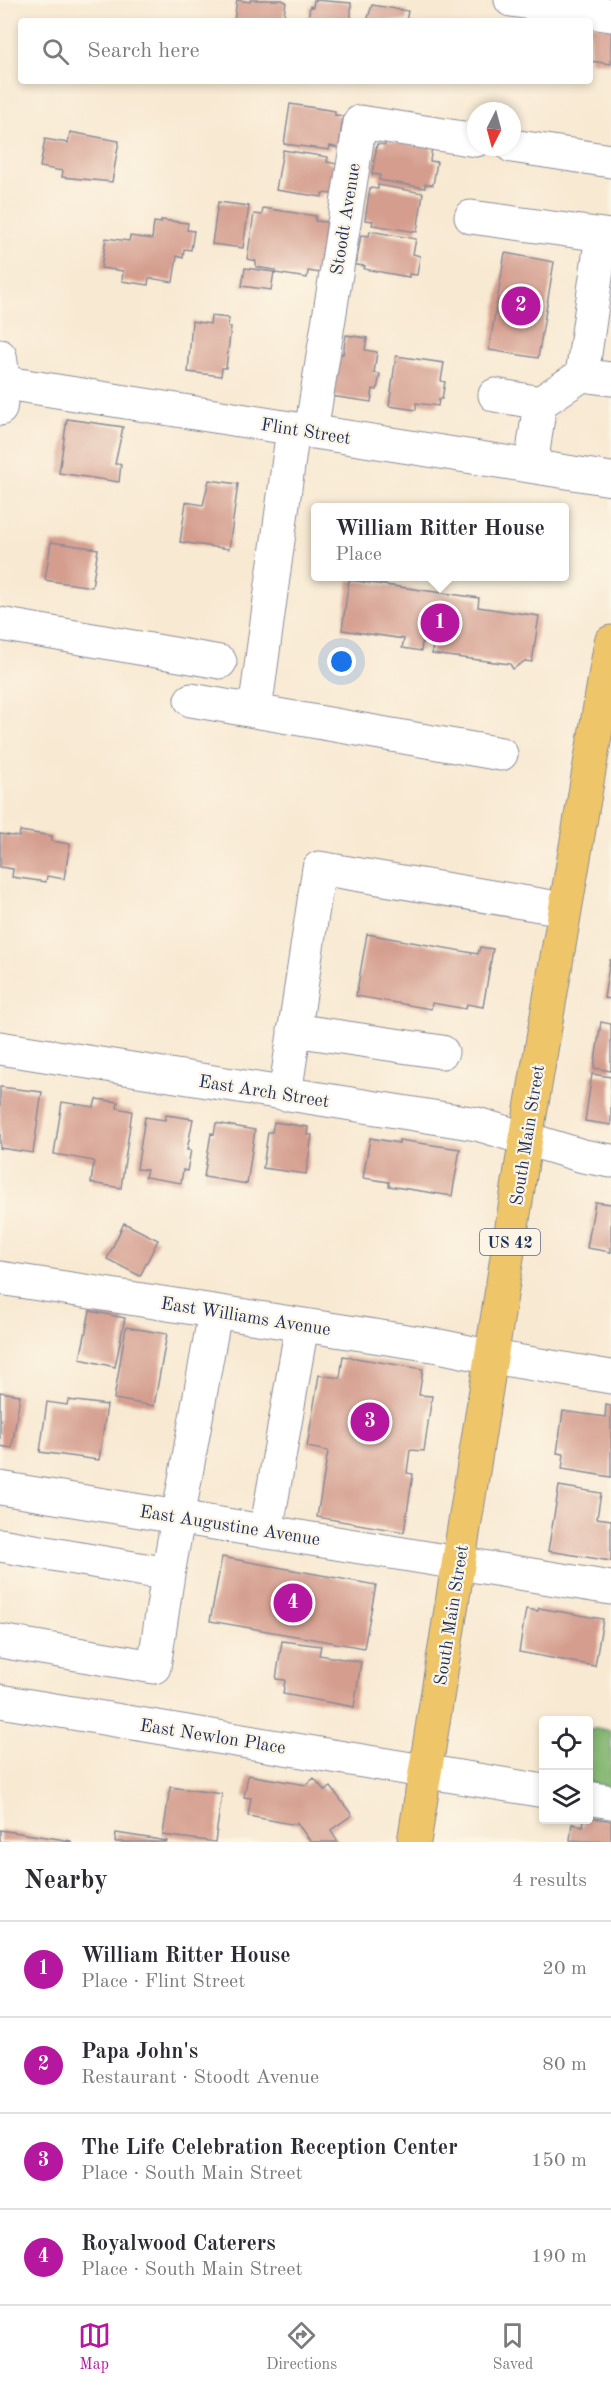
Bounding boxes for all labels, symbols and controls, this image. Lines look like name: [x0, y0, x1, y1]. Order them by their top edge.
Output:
search box: [18, 18, 593, 84]
icon: search: [39, 35, 72, 68]
text: Search here: [87, 40, 200, 62]
north arrow: [467, 102, 521, 156]
street label: Stoodt Avenue: [328, 162, 364, 276]
pin: 2: [502, 284, 540, 328]
street label: Flint Street: [260, 416, 352, 448]
popup: [311, 503, 569, 581]
text: William Ritter House: [335, 518, 545, 540]
text: Place: [335, 545, 382, 565]
pin: 1: [420, 600, 460, 646]
your location: [327, 647, 356, 676]
street label: South Main Street: [508, 1064, 548, 1207]
street label: East Arch Street: [197, 1073, 330, 1111]
road number: US 42: [480, 1229, 540, 1255]
street label: East Williams Avenue: [160, 1295, 332, 1339]
pin: 3: [350, 1400, 389, 1444]
street label: East Augustine Avenue: [138, 1503, 321, 1549]
street label: South Main Street: [432, 1544, 472, 1687]
pin: 4: [274, 1580, 312, 1626]
map controls: [539, 1716, 593, 1824]
button: locate: [539, 1716, 593, 1770]
street label: East Newlon Place: [139, 1717, 287, 1757]
button: layers: [539, 1770, 593, 1824]
text: Nearby: [24, 1868, 108, 1894]
text: 4 results: [512, 1871, 587, 1891]
text: William Ritter House: [81, 1945, 291, 1967]
text: 1: [38, 1959, 49, 1979]
text: 20 m: [542, 1959, 587, 1979]
text: Place · Flint Street: [81, 1972, 245, 1992]
text: Papa John's: [81, 2041, 198, 2063]
text: 2: [38, 2055, 49, 2075]
text: 80 m: [542, 2055, 587, 2075]
text: Restaurant · Stoodt Avenue: [81, 2068, 319, 2088]
text: The Life Celebration Reception Center: [81, 2137, 458, 2159]
text: 3: [38, 2151, 49, 2171]
text: 150 m: [531, 2151, 587, 2171]
text: Place · South Main Street: [81, 2164, 303, 2184]
text: Royalwood Caterers: [81, 2233, 276, 2255]
text: 4: [38, 2247, 49, 2267]
text: 190 m: [531, 2247, 587, 2267]
text: Place · South Main Street: [81, 2260, 303, 2280]
tab: Map: [78, 2319, 111, 2375]
tab: Directions: [266, 2319, 337, 2375]
tab: Saved: [493, 2319, 533, 2375]

